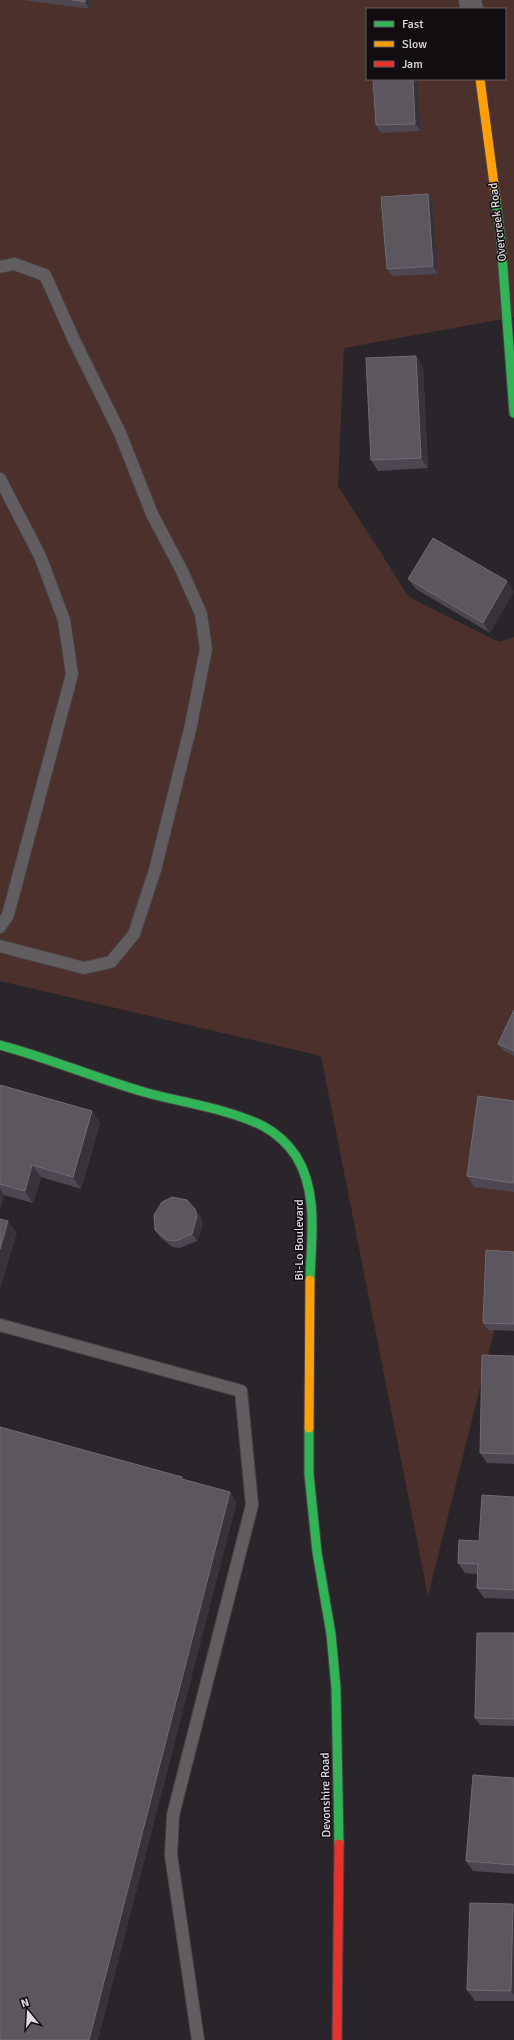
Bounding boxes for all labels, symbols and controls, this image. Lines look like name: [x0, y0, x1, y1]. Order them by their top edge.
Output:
legend: [366, 8, 506, 80]
text: Fast: [402, 17, 423, 32]
text: Slow: [402, 37, 427, 52]
text: Jam: [402, 57, 423, 72]
street label: Overcreek Road: [486, 182, 510, 262]
street label: Bi-Lo Boulevard: [292, 1199, 307, 1281]
street label: Devonshire Road: [318, 1752, 334, 1838]
north arrow: [8, 1992, 48, 2032]
text: N: [19, 1996, 31, 2010]

